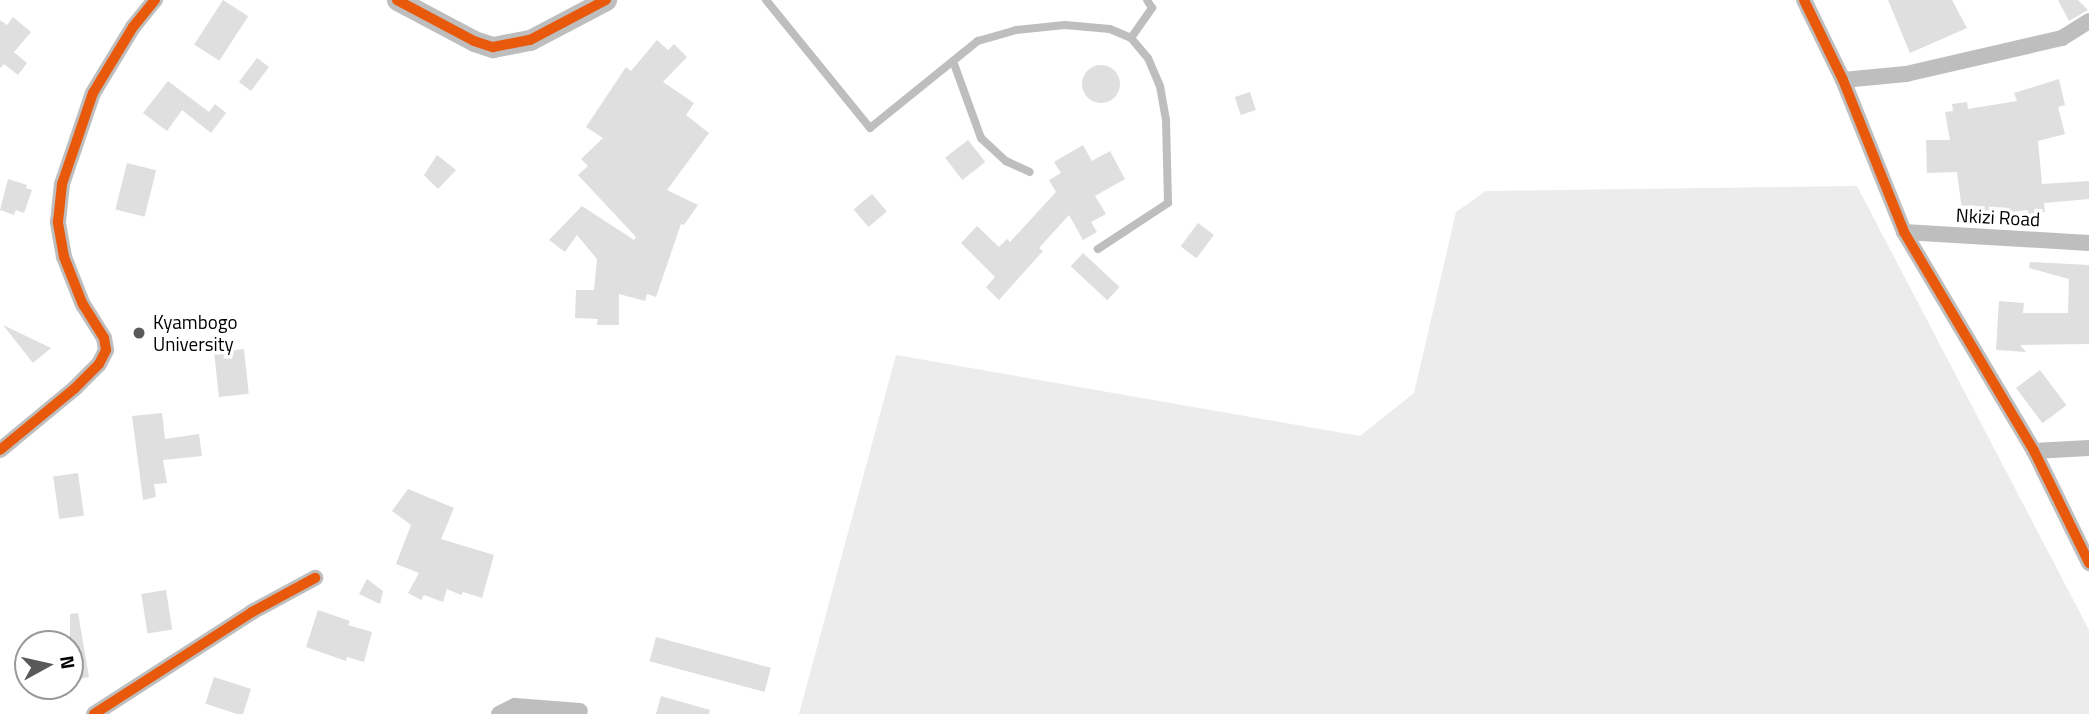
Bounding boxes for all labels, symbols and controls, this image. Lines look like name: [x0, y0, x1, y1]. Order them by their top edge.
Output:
street label: Nkizi Road: [1955, 203, 2041, 231]
place label: Kyambogo University: [153, 311, 238, 355]
marker: Kyambogo University: [131, 325, 147, 341]
north arrow: [14, 630, 84, 700]
text: N: [53, 654, 84, 671]

